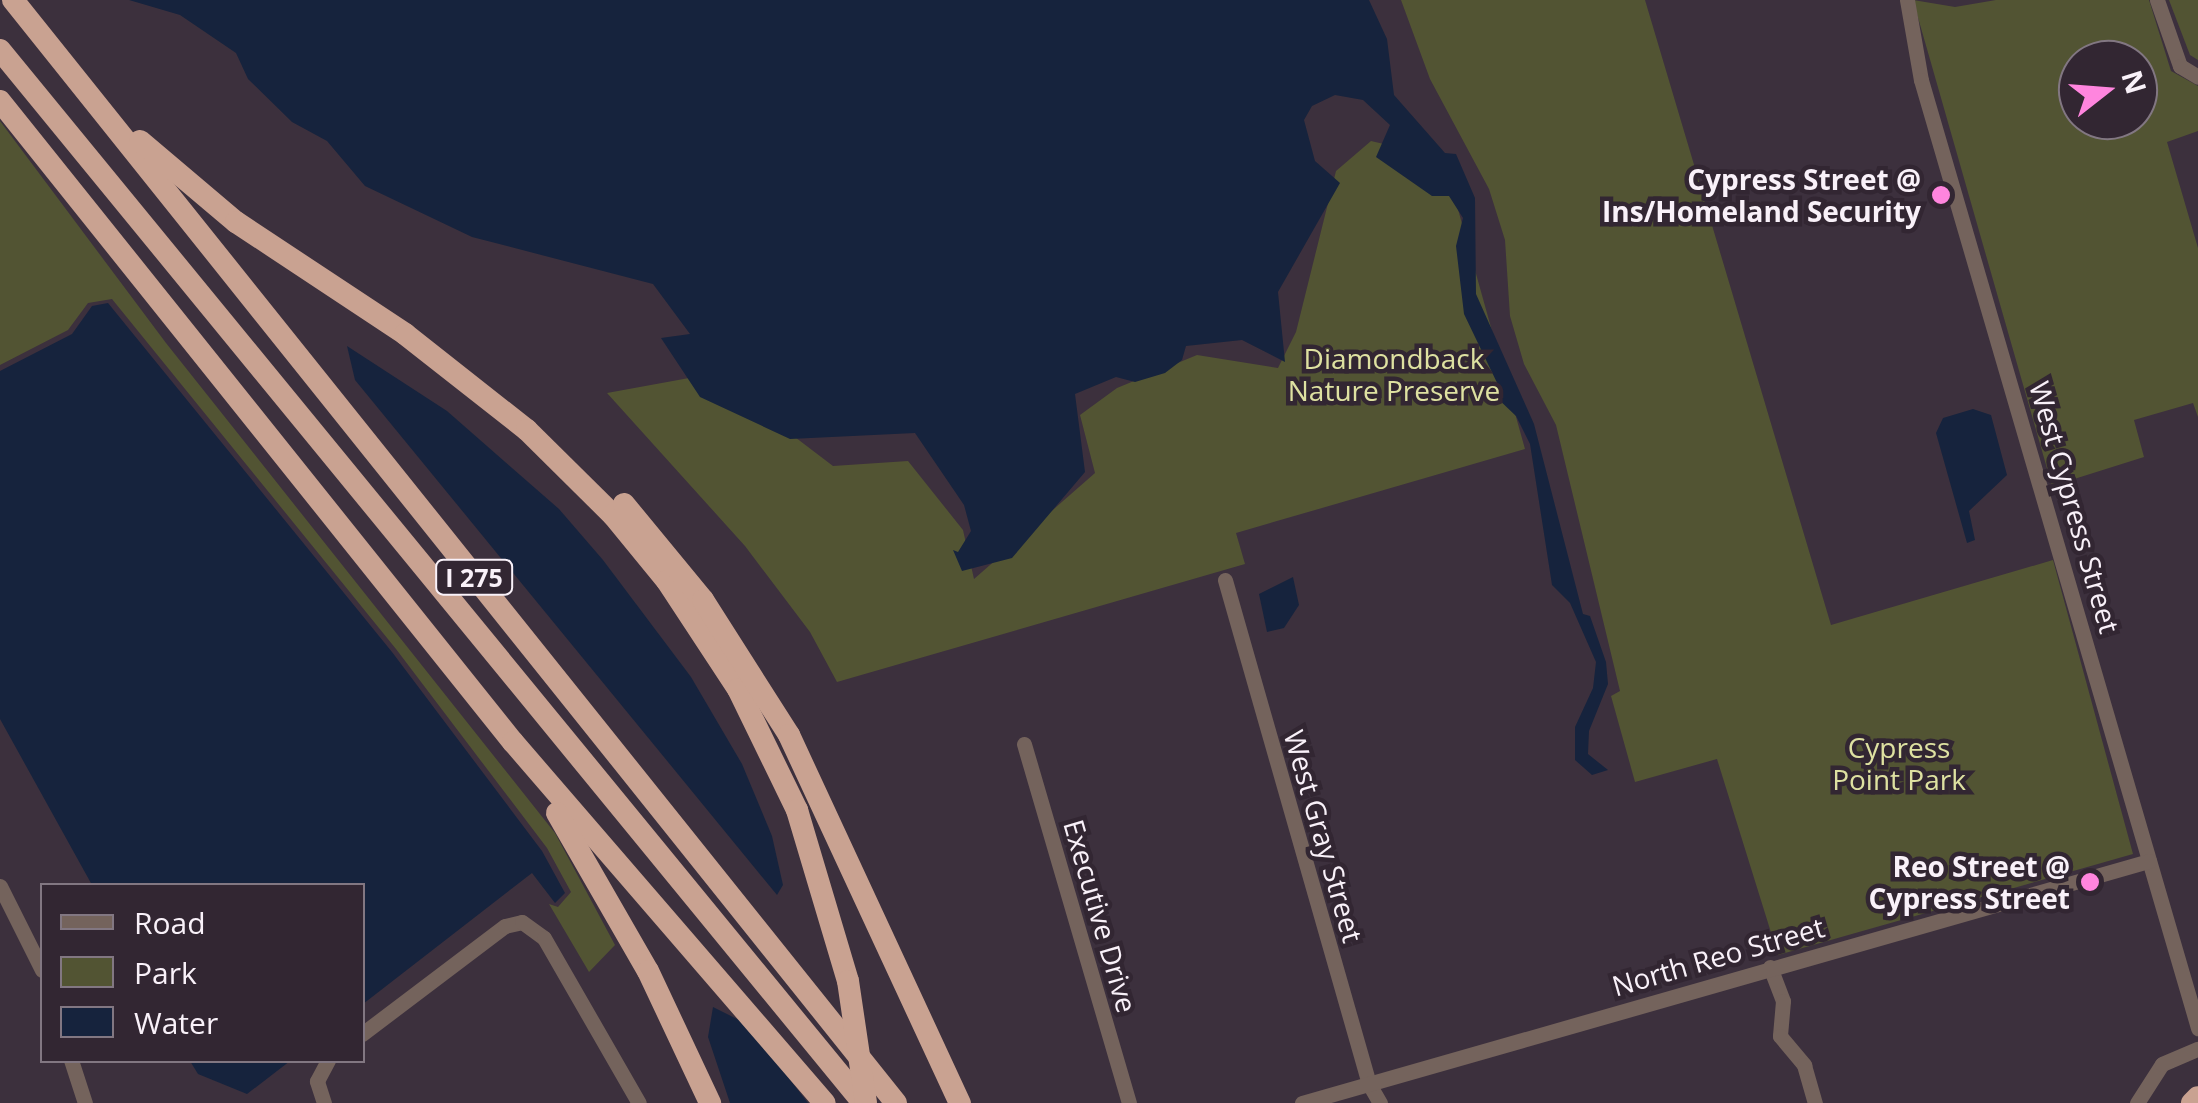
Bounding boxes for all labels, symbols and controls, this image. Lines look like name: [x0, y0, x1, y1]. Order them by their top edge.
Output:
north arrow: [2058, 40, 2158, 140]
text: N: [2113, 65, 2156, 98]
place label: Cypress Street @ Ins/Homeland Security: [1602, 162, 1921, 228]
marker: Cypress Street @ Ins/Homeland Security: [1930, 184, 1952, 206]
park label: Diamondback Nature Preserve: [1288, 341, 1500, 407]
street label: West Cypress Street: [2023, 377, 2127, 637]
road number: I 275: [434, 557, 514, 597]
street label: West Gray Street: [1278, 726, 1370, 946]
park label: Cypress Point Park: [1832, 730, 1966, 796]
street label: Executive Drive: [1057, 816, 1145, 1016]
place label: Reo Street @ Cypress Street: [1869, 849, 2070, 915]
marker: Reo Street @ Cypress Street: [2079, 871, 2101, 893]
legend: [40, 883, 365, 1063]
text: Road: [134, 902, 206, 943]
street label: North Reo Street: [1608, 910, 1828, 1002]
text: Park: [134, 952, 197, 993]
text: Water: [134, 1002, 218, 1043]

